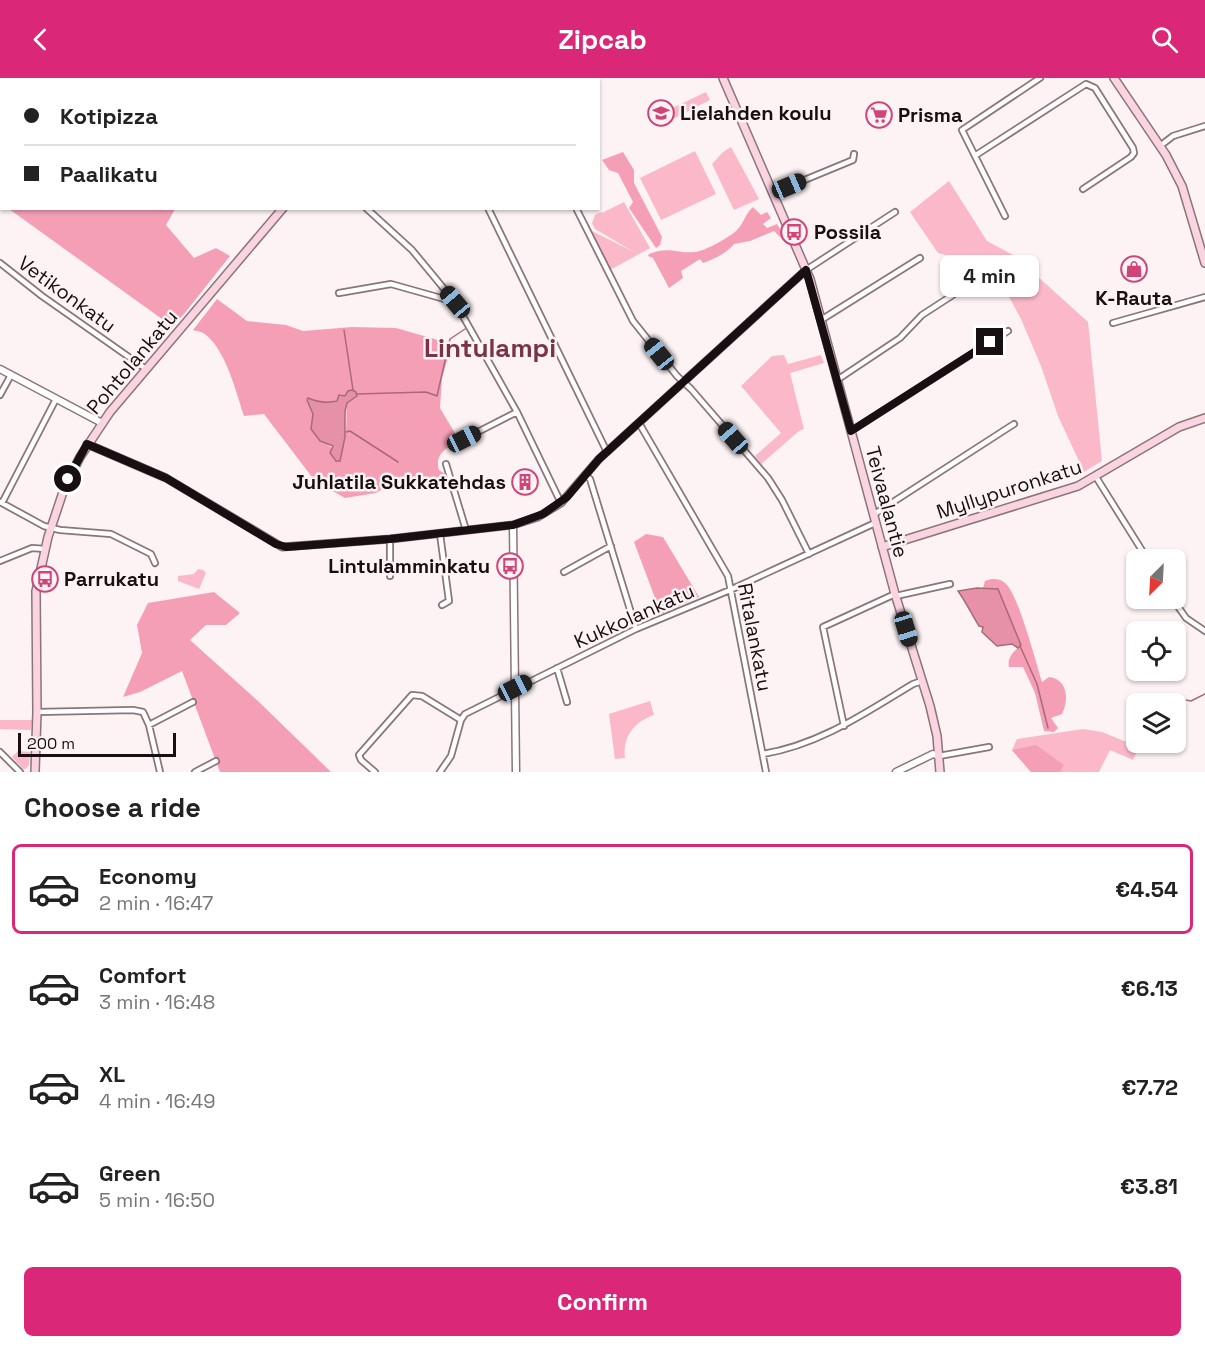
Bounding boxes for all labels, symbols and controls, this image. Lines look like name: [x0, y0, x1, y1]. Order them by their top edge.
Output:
text: Zipcab: [558, 22, 647, 57]
icon: back: [24, 23, 57, 56]
icon: search: [1148, 23, 1181, 56]
school or university icon: Lielahden koulu: [646, 98, 676, 128]
place label: Lielahden koulu: [680, 100, 831, 126]
supermarket icon: Prisma: [864, 100, 894, 130]
text: Kotipizza: [60, 102, 158, 130]
place label: Prisma: [898, 102, 963, 128]
text: Paalikatu: [60, 160, 158, 188]
car: [769, 171, 809, 201]
bus stop icon: Possila: [779, 217, 809, 247]
place label: Possila: [814, 219, 882, 245]
street label: Vetikonkatu: [13, 250, 121, 338]
shop icon: K-Rauta: [1119, 254, 1149, 284]
callout: 4 min: [940, 255, 1040, 297]
text: 4 min: [963, 263, 1016, 289]
car: [437, 282, 473, 322]
place label: K-Rauta: [1095, 285, 1173, 311]
street label: Pohtolankatu: [81, 304, 183, 420]
route end: [976, 328, 1003, 355]
district label: Lintulampi: [424, 331, 556, 365]
car: [641, 334, 677, 374]
car: [714, 419, 752, 457]
car: [444, 423, 484, 455]
street label: Teivaalantie: [860, 443, 914, 561]
street label: Myllypuronkatu: [933, 453, 1085, 525]
route start: [54, 465, 81, 492]
building icon: Juhlatila Sukkatehdas: [510, 467, 540, 497]
place label: Juhlatila Sukkatehdas: [292, 469, 506, 495]
north arrow: [1126, 549, 1186, 609]
map controls: [1126, 549, 1186, 753]
bus stop icon: Lintulamminkatu: [495, 551, 525, 581]
place label: Lintulamminkatu: [328, 553, 490, 579]
bus stop icon: Parrukatu: [30, 564, 60, 594]
place label: Parrukatu: [64, 566, 159, 592]
street label: Kukkolankatu: [570, 578, 698, 654]
street label: Ritalankatu: [732, 581, 778, 693]
car: [892, 609, 920, 649]
button: locate: [1126, 621, 1186, 681]
car: [495, 672, 535, 704]
button: layers: [1126, 693, 1186, 753]
scale bar: [18, 730, 176, 758]
text: 200 m: [27, 733, 75, 754]
text: Choose a ride: [24, 790, 201, 825]
icon: car: [27, 862, 81, 916]
text: Economy: [99, 862, 197, 890]
text: €4.54: [1115, 875, 1178, 903]
text: 2 min · 16:47: [99, 890, 213, 916]
icon: car: [27, 961, 81, 1015]
text: Comfort: [99, 961, 187, 989]
text: €6.13: [1121, 974, 1178, 1002]
text: 3 min · 16:48: [99, 989, 215, 1015]
icon: car: [27, 1060, 81, 1114]
text: XL: [99, 1060, 125, 1088]
text: €7.72: [1121, 1073, 1178, 1101]
text: 4 min · 16:49: [99, 1088, 215, 1114]
icon: car: [27, 1159, 81, 1213]
text: Green: [99, 1159, 161, 1187]
text: €3.81: [1120, 1172, 1178, 1200]
text: 5 min · 16:50: [99, 1187, 215, 1213]
button: Confirm: [24, 1267, 1181, 1336]

